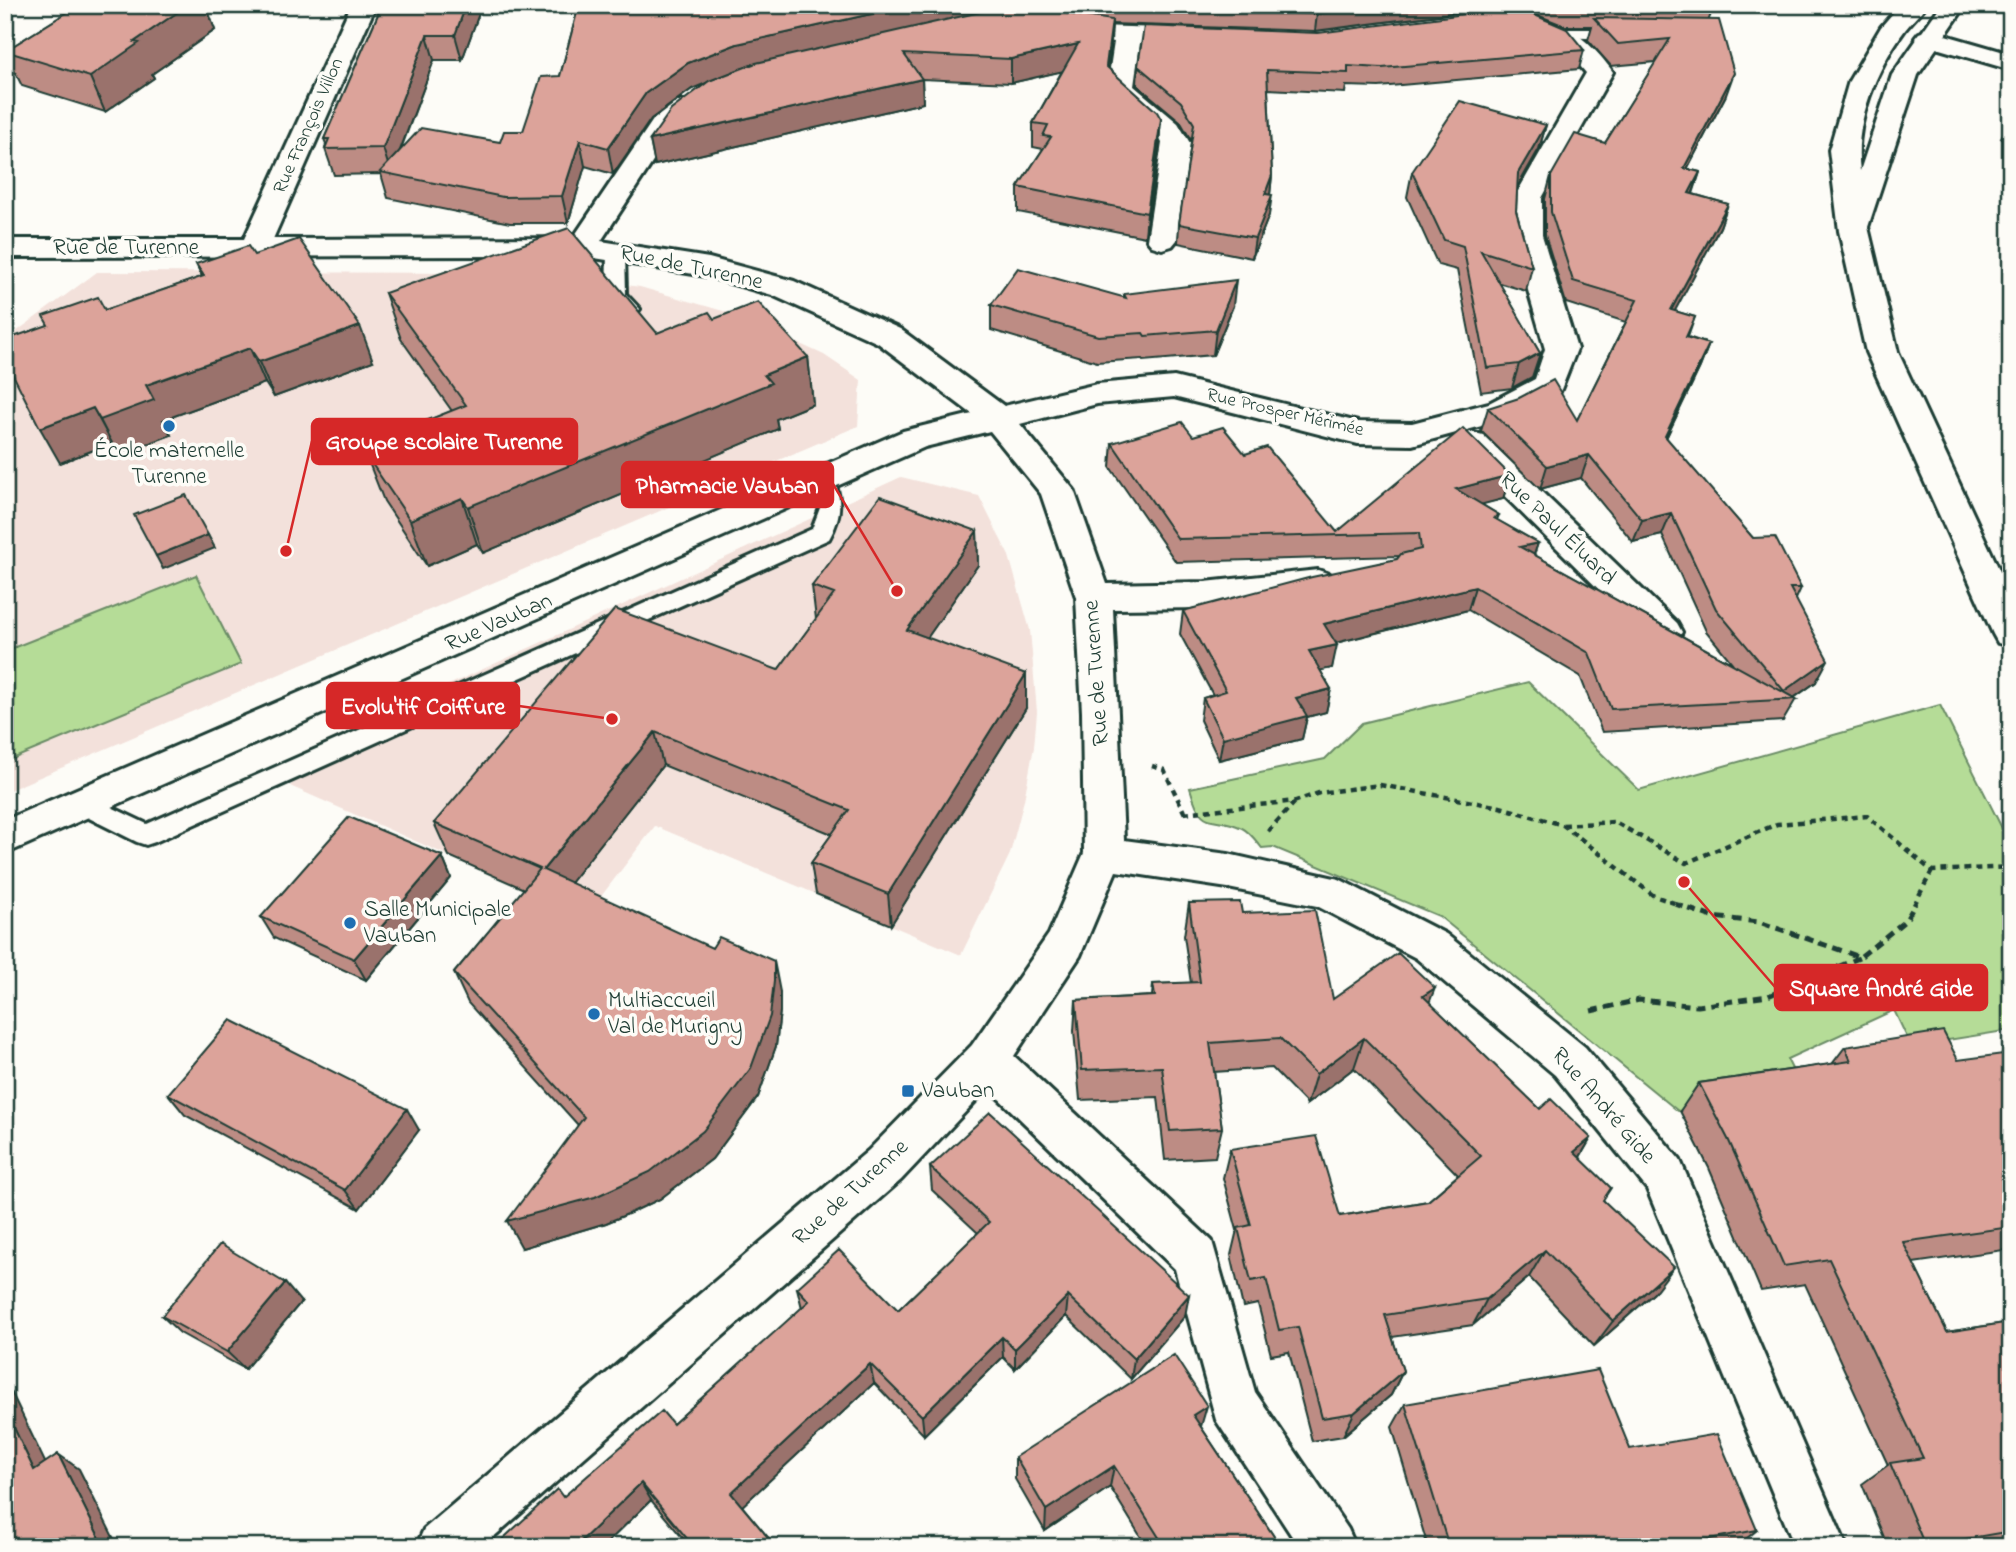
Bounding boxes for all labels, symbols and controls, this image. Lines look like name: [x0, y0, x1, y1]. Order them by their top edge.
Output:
street label: Rue François Villon: [267, 54, 351, 198]
street label: Rue de Turenne: [53, 232, 200, 265]
street label: Rue de Turenne: [616, 237, 767, 299]
street label: Rue Prosper Mérimée: [1204, 382, 1367, 444]
marker: École maternelle Turenne: [161, 418, 177, 434]
callout: Groupe scolaire Turenne: [312, 419, 577, 464]
text: Groupe scolaire Turenne: [325, 426, 564, 461]
place label: École maternelle Turenne: [94, 435, 245, 494]
callout: Pharmacie Vauban: [622, 462, 833, 507]
street label: Rue Paul Éluard: [1491, 464, 1623, 594]
text: Pharmacie Vauban: [636, 470, 819, 505]
street label: Rue Vauban: [440, 585, 558, 661]
street label: Rue de Turenne: [1075, 598, 1119, 747]
callout: Evolu'tif Coiffure: [327, 683, 519, 728]
text: Evolu'tif Coiffure: [341, 691, 506, 726]
place label: Salle Municipale Vauban: [363, 894, 512, 953]
marker: Salle Municipale Vauban: [342, 915, 358, 931]
callout: Square André Gide: [1775, 965, 1987, 1010]
text: Square André Gide: [1789, 973, 1974, 1008]
place label: Multiaccueil Val de Murigny: [607, 985, 743, 1046]
marker: Multiaccueil Val de Murigny: [586, 1006, 602, 1022]
street label: Rue André Gide: [1543, 1040, 1664, 1172]
place label: Vauban: [921, 1075, 994, 1108]
marker: Vauban: [900, 1083, 916, 1099]
street label: Rue de Turenne: [786, 1131, 917, 1254]

